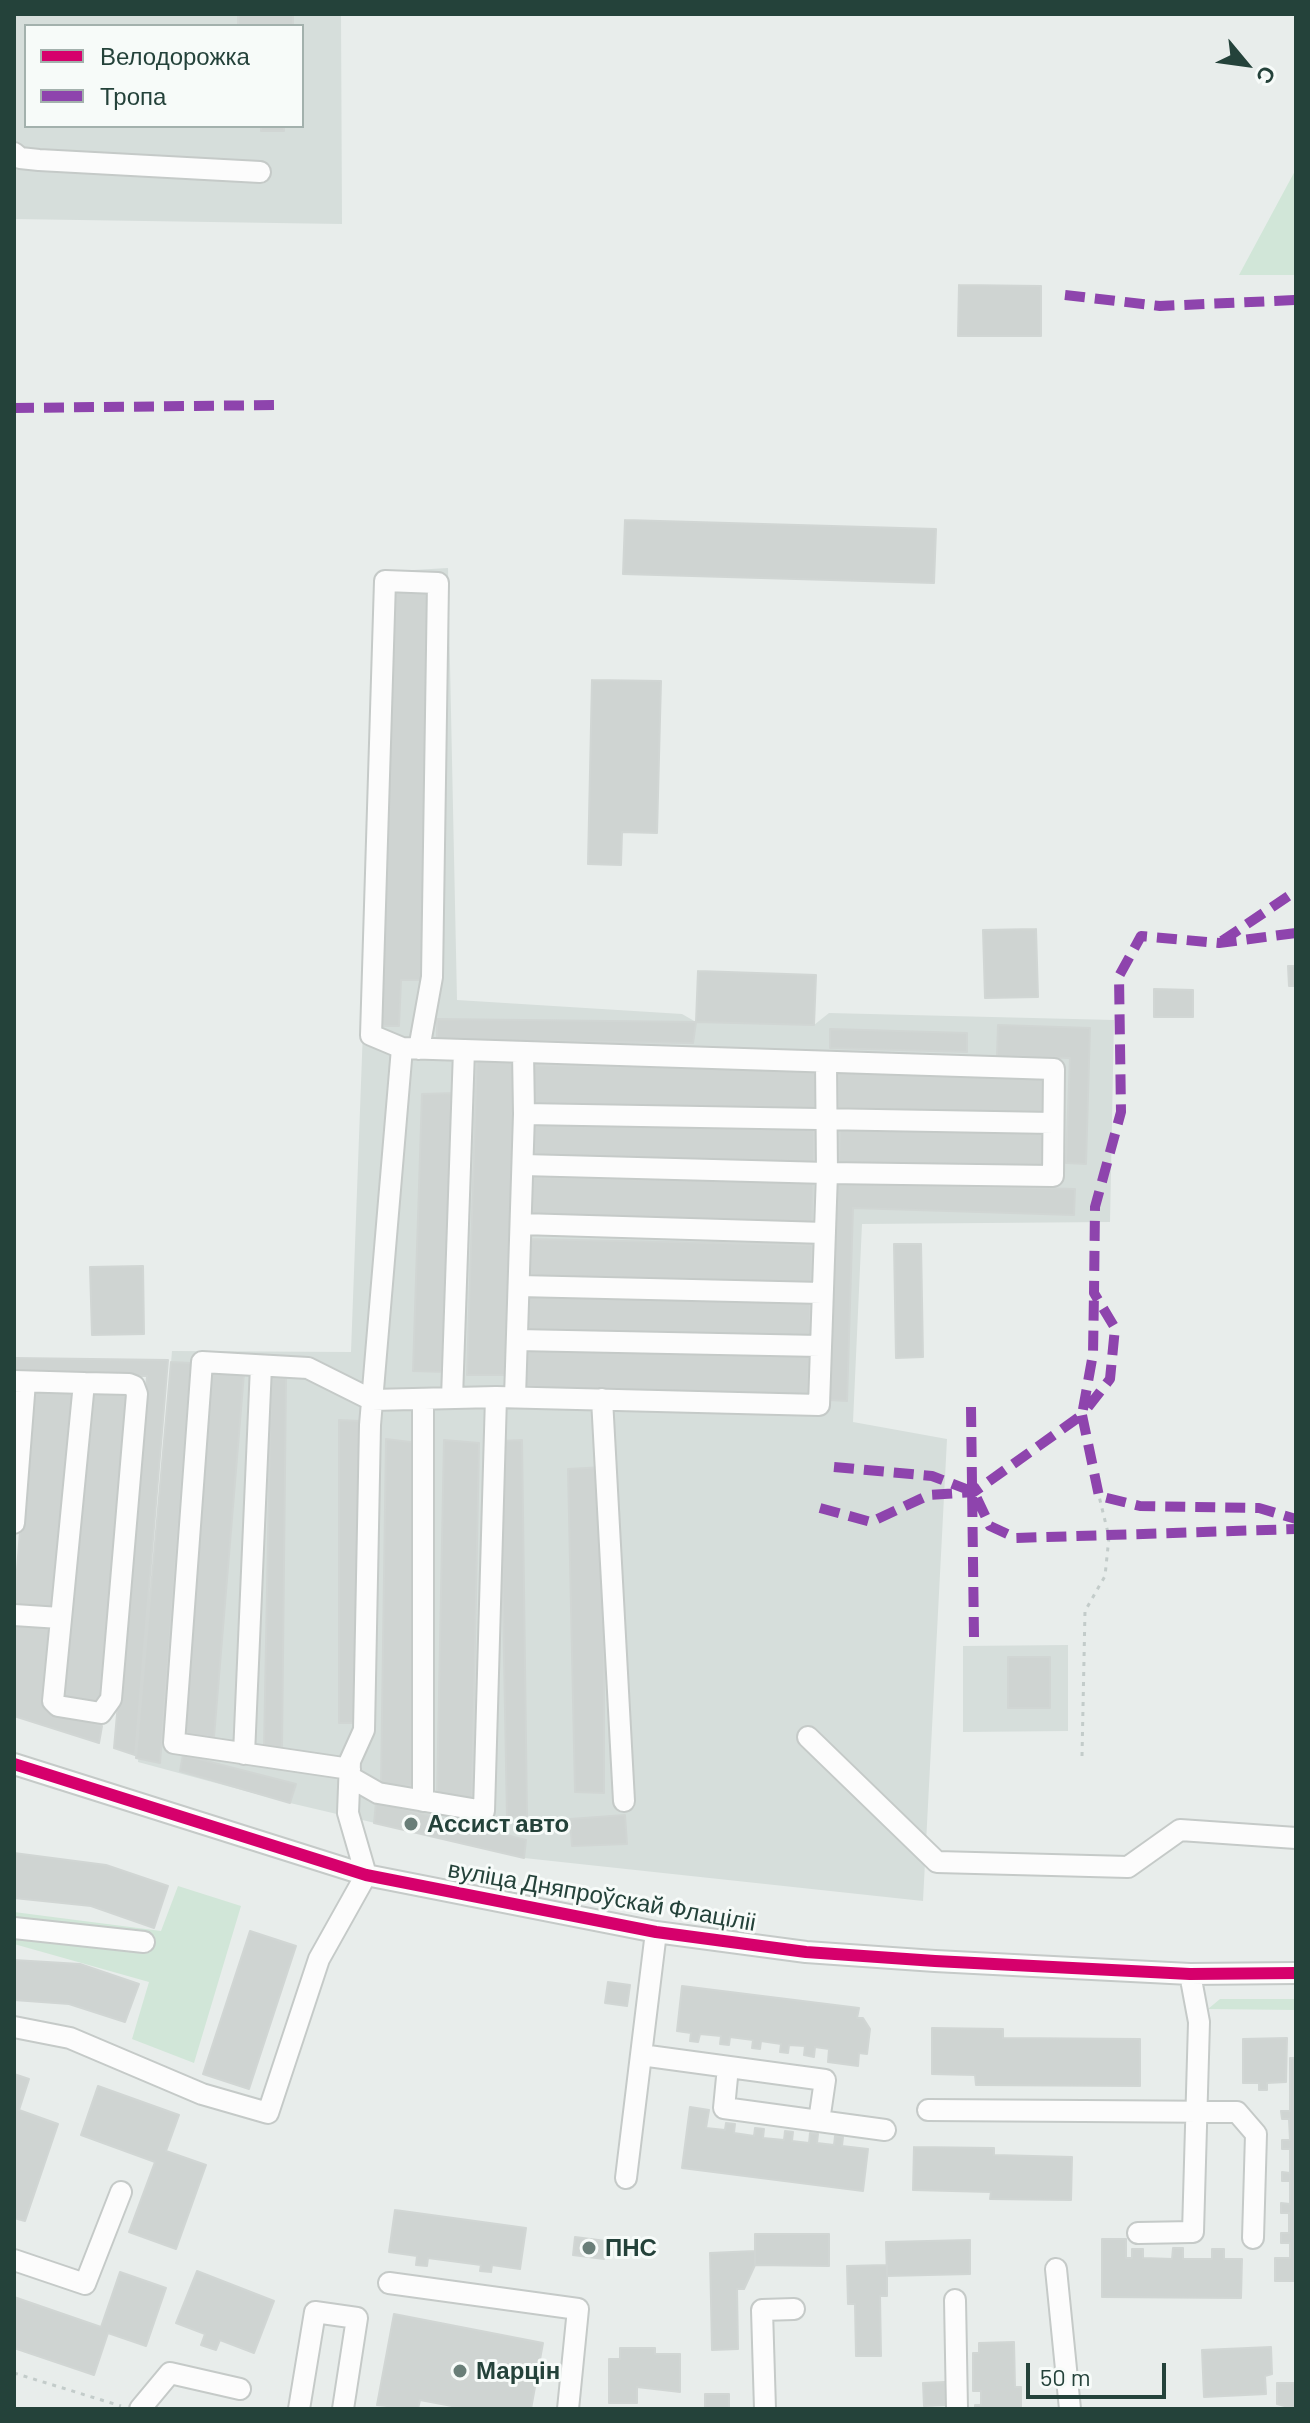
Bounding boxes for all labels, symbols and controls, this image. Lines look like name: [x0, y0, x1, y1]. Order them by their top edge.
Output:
legend: [24, 24, 304, 128]
north arrow: [1206, 24, 1286, 104]
text: Велодорожка: [100, 41, 250, 70]
text: С: [1252, 62, 1282, 89]
text: Тропа: [100, 81, 166, 110]
place label: Ассист авто: [427, 1810, 569, 1838]
marker: Ассист авто: [402, 1815, 420, 1833]
street label: вуліца Дняпроўскай Флаціліі: [446, 1855, 758, 1937]
place label: ПНС: [605, 2234, 657, 2262]
marker: ПНС: [580, 2239, 598, 2257]
scale bar: [1030, 2347, 1170, 2397]
place label: Марцін: [476, 2357, 560, 2385]
marker: Марцін: [451, 2362, 469, 2380]
text: 50 m: [1040, 2362, 1091, 2391]

